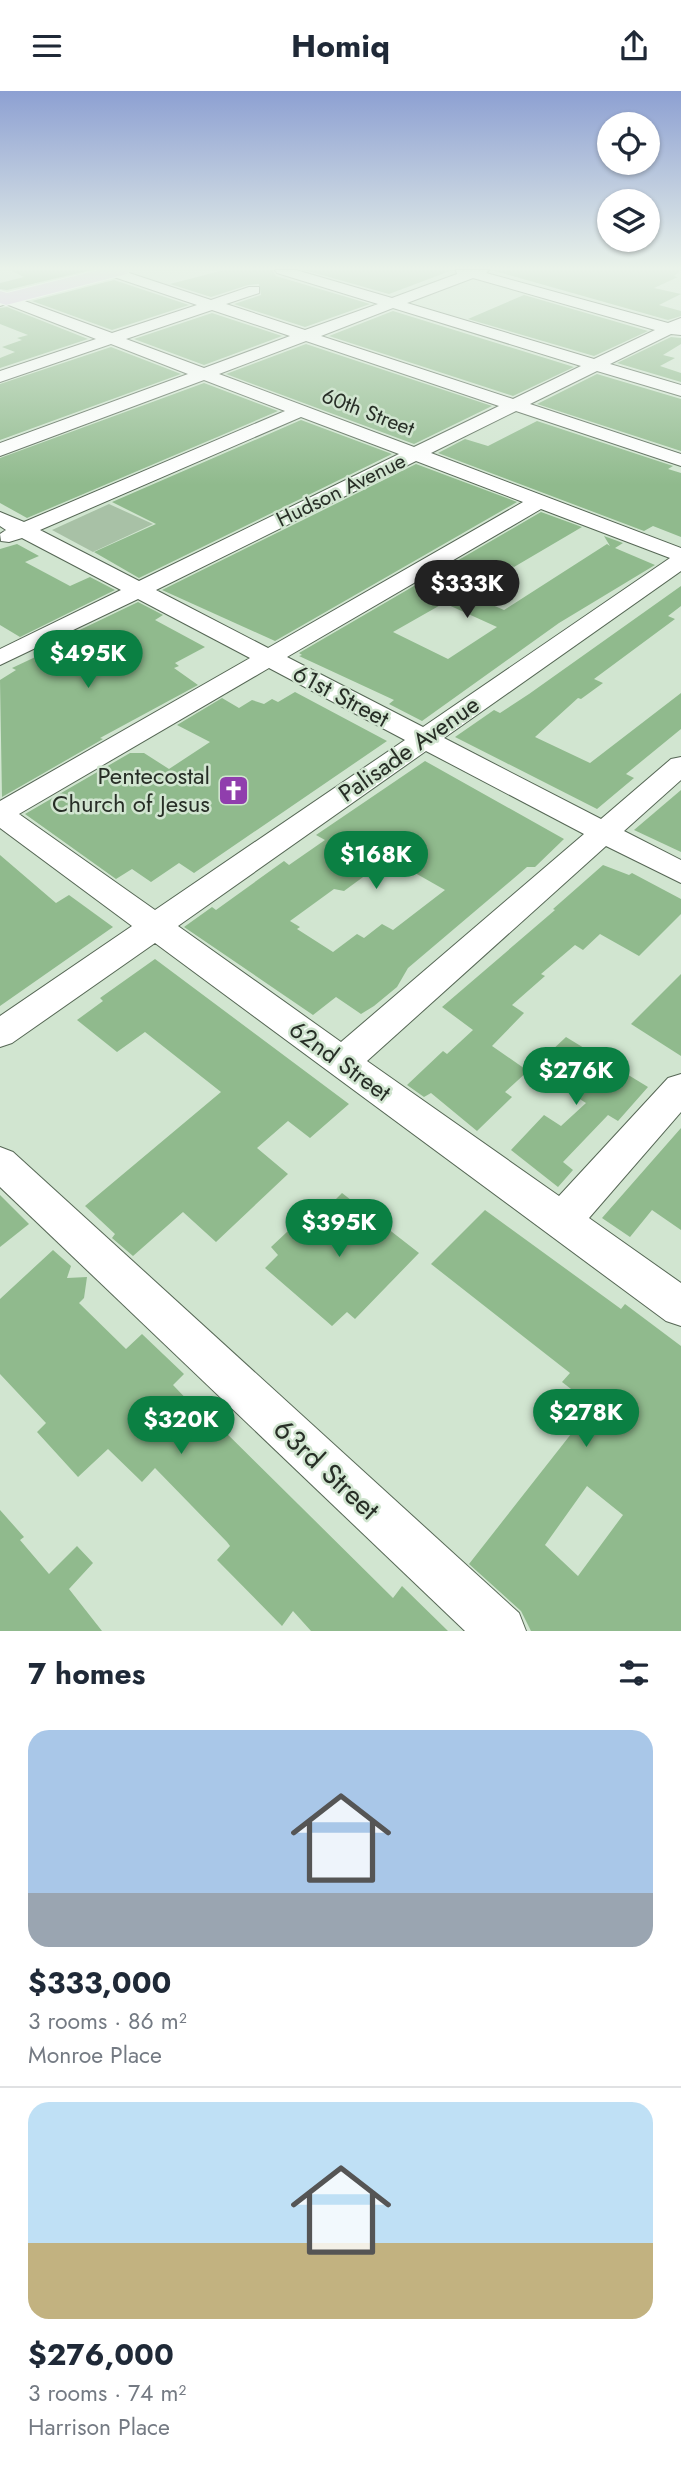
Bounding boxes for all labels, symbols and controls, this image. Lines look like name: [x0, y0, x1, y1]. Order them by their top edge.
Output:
text: Homiq: [291, 23, 390, 69]
icon: menu: [28, 27, 66, 65]
icon: share: [615, 27, 653, 65]
map controls: [597, 112, 660, 252]
button: locate: [597, 112, 660, 175]
button: layers: [597, 189, 660, 252]
street label: 60th Street: [317, 381, 419, 443]
street label: Hudson Avenue: [271, 446, 411, 534]
pin: $333K: [418, 561, 516, 620]
text: $333K: [430, 566, 504, 600]
pin: $495K: [39, 631, 137, 690]
text: $495K: [50, 636, 126, 670]
street label: 61st Street: [287, 656, 396, 736]
street label: Palisade Avenue: [331, 687, 486, 810]
place label: Pentecostal Church of Jesus: [52, 758, 210, 821]
church icon: Pentecostal Church of Jesus: [216, 773, 250, 807]
pin: $168K: [327, 831, 425, 891]
text: $168K: [340, 837, 412, 871]
street label: 62nd Street: [282, 1012, 399, 1110]
pin: $276K: [527, 1047, 625, 1107]
text: $276K: [539, 1053, 613, 1087]
pin: $395K: [290, 1199, 388, 1259]
text: $395K: [302, 1205, 376, 1239]
pin: $278K: [537, 1389, 635, 1449]
text: $278K: [549, 1395, 623, 1429]
pin: $320K: [132, 1397, 230, 1456]
text: $320K: [144, 1402, 218, 1436]
street label: 63rd Street: [264, 1409, 389, 1530]
text: 7 homes: [28, 1652, 145, 1695]
icon: filters: [615, 1654, 653, 1692]
icon: home: [278, 1775, 404, 1901]
text: $333,000: [28, 1961, 171, 2004]
text: 3 rooms · 86 m²: [28, 2004, 187, 2038]
text: Monroe Place: [28, 2038, 162, 2072]
icon: home: [278, 2147, 404, 2273]
text: $276,000: [28, 2333, 174, 2376]
text: 3 rooms · 74 m²: [28, 2376, 186, 2410]
text: Harrison Place: [28, 2410, 170, 2444]

